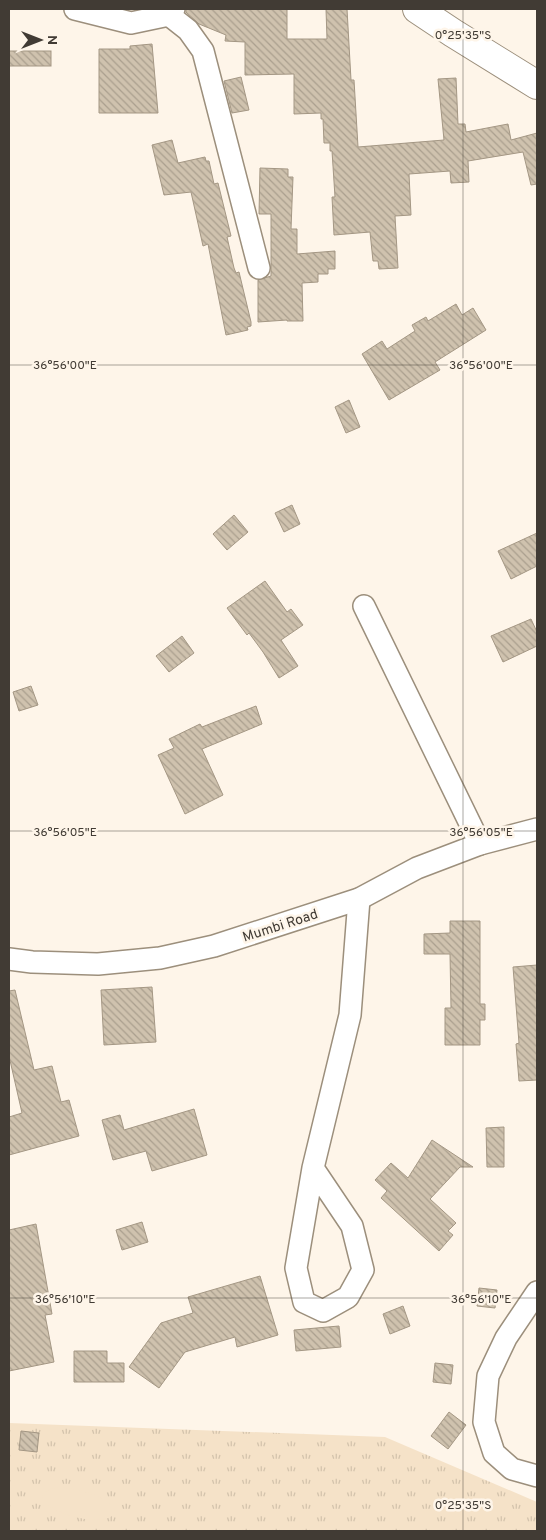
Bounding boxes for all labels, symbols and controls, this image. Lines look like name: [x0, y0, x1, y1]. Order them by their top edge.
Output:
north arrow: [15, 15, 65, 65]
text: 0°25'35"S: [435, 28, 491, 44]
text: N: [43, 35, 60, 45]
text: 36°56'00"E: [33, 358, 97, 374]
text: 36°56'00"E: [449, 358, 513, 374]
text: 36°56'05"E: [33, 825, 97, 841]
text: 36°56'05"E: [449, 825, 513, 841]
street label: Mumbi Road: [241, 906, 320, 947]
text: 36°56'10"E: [35, 1292, 95, 1308]
text: 36°56'10"E: [451, 1292, 511, 1308]
text: 0°25'35"S: [435, 1498, 491, 1514]

